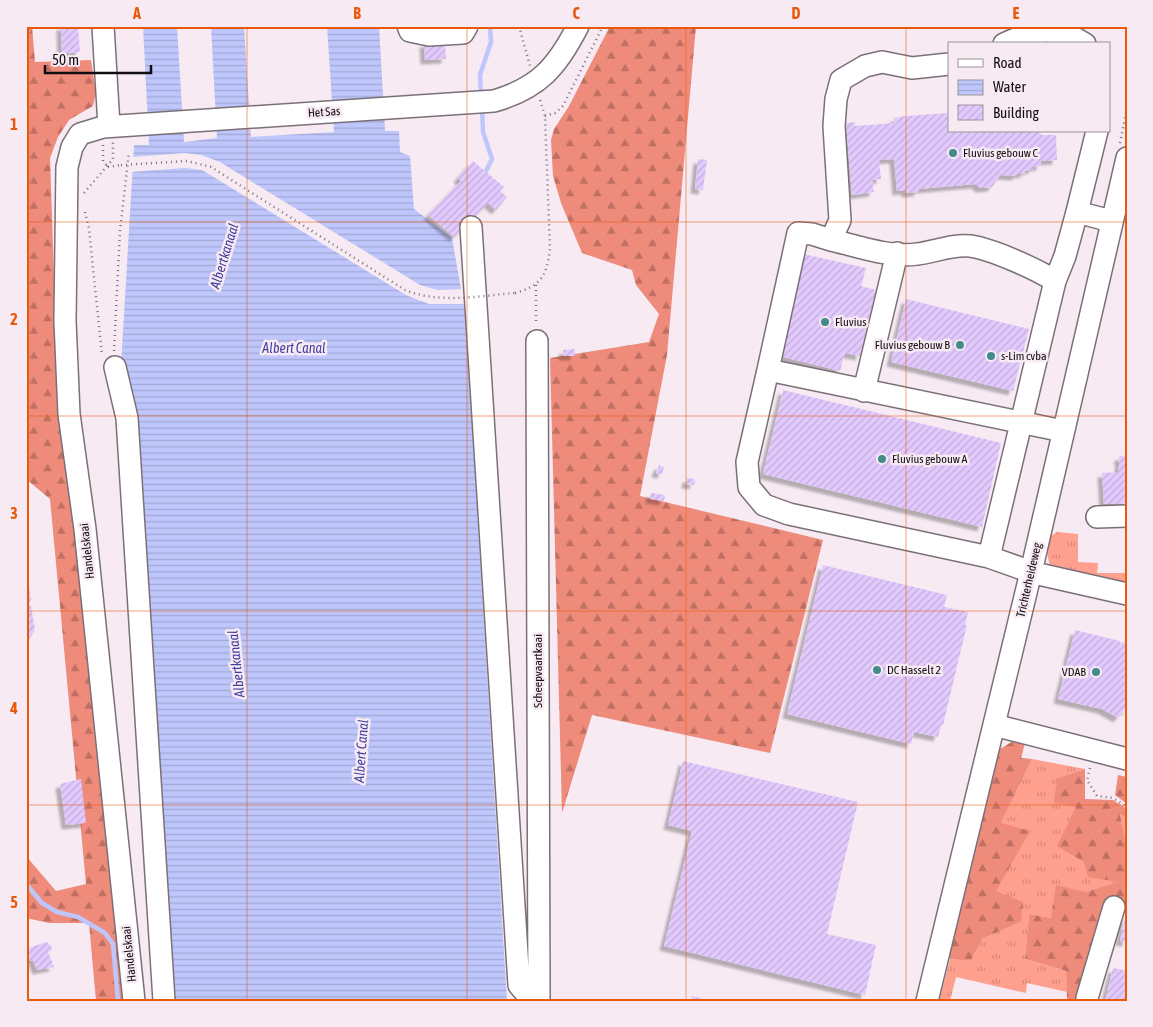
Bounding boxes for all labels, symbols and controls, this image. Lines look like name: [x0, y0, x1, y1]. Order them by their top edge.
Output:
text: A: [132, 4, 141, 22]
text: B: [353, 4, 361, 22]
text: C: [572, 4, 580, 22]
text: D: [792, 4, 801, 22]
text: E: [1013, 4, 1020, 22]
scale bar: [45, 42, 151, 74]
legend: [948, 42, 1110, 132]
text: 50 m: [52, 51, 79, 68]
text: Road: [993, 54, 1022, 71]
text: Water: [993, 78, 1026, 95]
street label: Het Sas: [307, 104, 341, 120]
text: Building: [993, 104, 1039, 121]
text: 1: [10, 115, 18, 133]
place label: Fluvius gebouw C: [963, 146, 1038, 160]
marker: Fluvius gebouw C: [947, 147, 959, 159]
water label: Albertkanaal: [206, 221, 242, 292]
text: 2: [10, 310, 18, 328]
place label: Fluvius: [835, 315, 867, 329]
marker: Fluvius: [819, 316, 831, 328]
place label: Fluvius gebouw B: [875, 338, 950, 352]
marker: Fluvius gebouw B: [954, 339, 966, 351]
water label: Albert Canal: [261, 340, 326, 356]
place label: s-Lim cvba: [1001, 349, 1047, 363]
marker: s-Lim cvba: [985, 350, 997, 362]
place label: Fluvius gebouw A: [892, 452, 967, 466]
marker: Fluvius gebouw A: [876, 453, 888, 465]
text: 3: [10, 504, 18, 522]
street label: Handelskaai: [77, 522, 97, 580]
street label: Trichterheideweg: [1014, 541, 1045, 619]
water label: Albertkanaal: [224, 629, 248, 699]
street label: Scheepvaartkaai: [531, 634, 545, 708]
place label: DC Hasselt 2: [887, 663, 941, 677]
marker: DC Hasselt 2: [871, 664, 883, 676]
place label: VDAB: [1062, 665, 1086, 679]
marker: VDAB: [1090, 666, 1102, 678]
text: 4: [9, 699, 18, 717]
water label: Albert Canal: [351, 719, 371, 784]
text: 5: [10, 893, 18, 911]
street label: Handelskaai: [119, 925, 139, 983]

